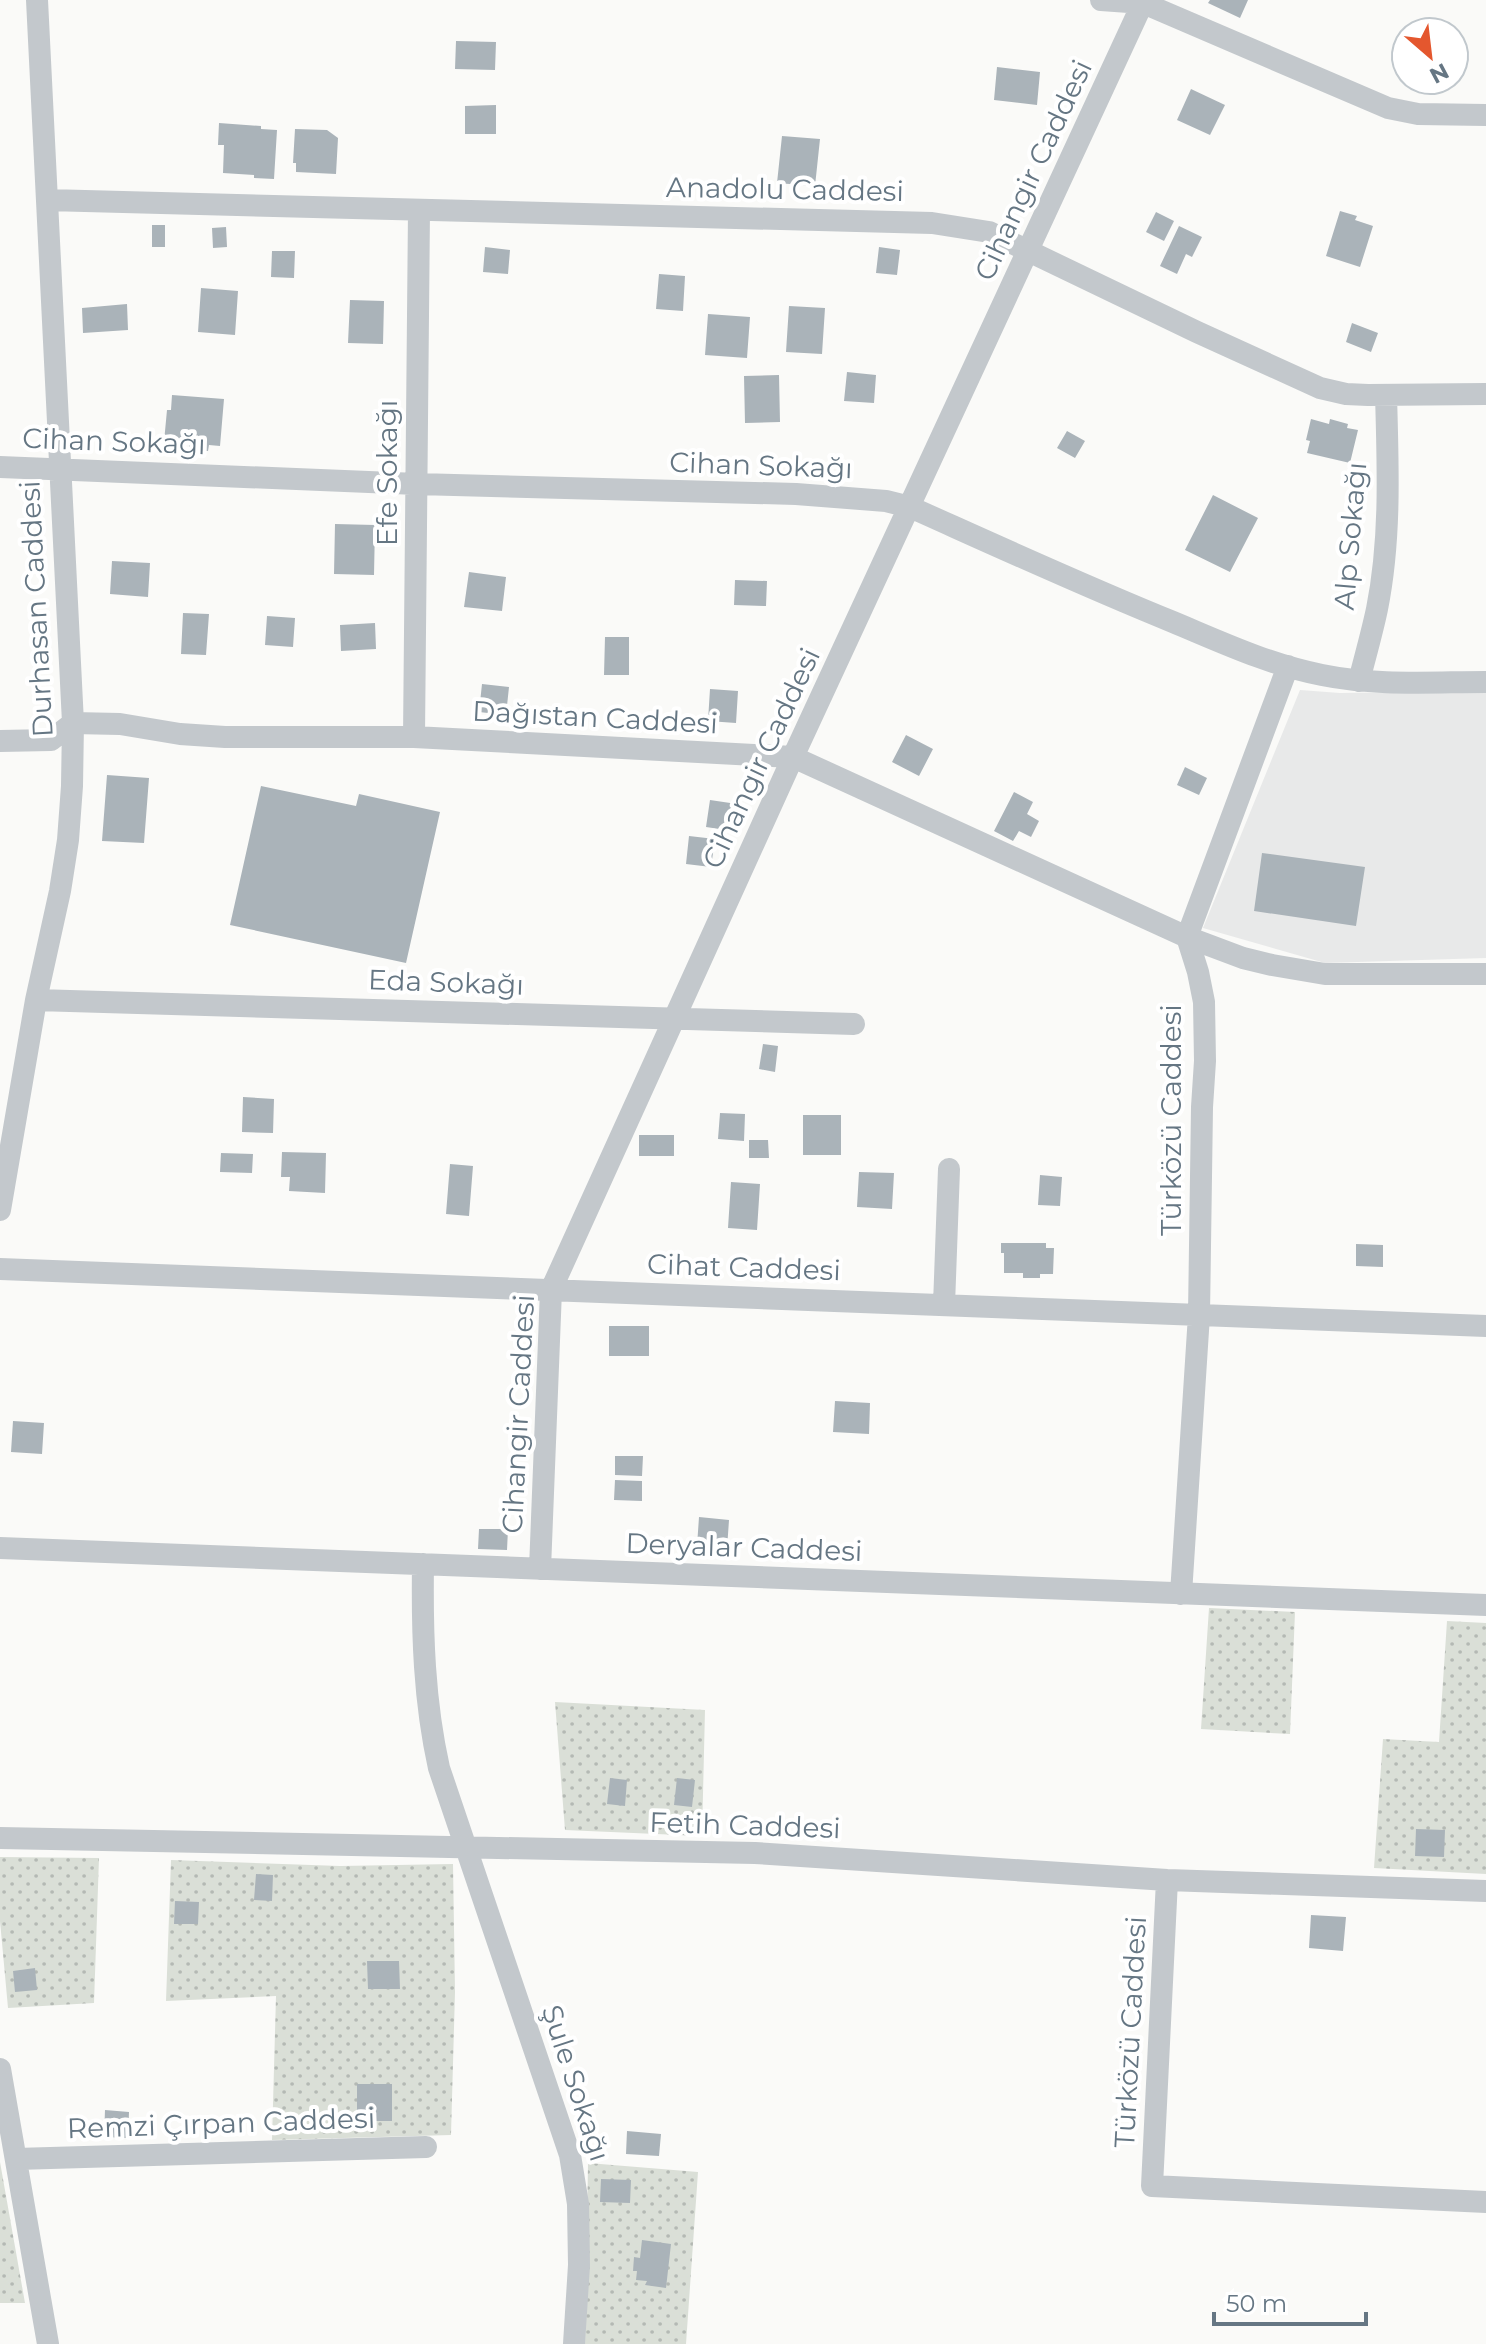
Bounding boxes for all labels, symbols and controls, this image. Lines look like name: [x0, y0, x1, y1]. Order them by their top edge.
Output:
north arrow: [1390, 16, 1470, 96]
street label: Cihangir Caddesi: [967, 54, 1099, 286]
text: N: [1425, 57, 1453, 89]
street label: Anadolu Caddesi: [666, 170, 904, 208]
street label: Efe Sokağı: [370, 400, 404, 546]
street label: Cihan Sokağı: [22, 421, 206, 461]
street label: Cihan Sokağı: [669, 445, 853, 485]
street label: Alp Sokağı: [1327, 461, 1373, 611]
street label: Durhasan Caddesi: [12, 480, 60, 738]
street label: Cihangir Caddesi: [695, 642, 827, 874]
street label: Dağıstan Caddesi: [471, 694, 719, 740]
street label: Eda Sokağı: [368, 962, 524, 1002]
street label: Türközü Caddesi: [1154, 1004, 1188, 1236]
street label: Cihat Caddesi: [647, 1247, 841, 1287]
street label: Cihangir Caddesi: [495, 1294, 541, 1534]
street label: Deryalar Caddesi: [625, 1526, 863, 1568]
street label: Fetih Caddesi: [649, 1805, 841, 1845]
street label: Türközü Caddesi: [1107, 1915, 1153, 2149]
street label: Şule Sokağı: [535, 2001, 617, 2165]
street label: Remzi Çırpan Caddesi: [66, 2101, 376, 2145]
scale bar: [1214, 2276, 1366, 2326]
text: 50 m: [1226, 2289, 1287, 2318]

